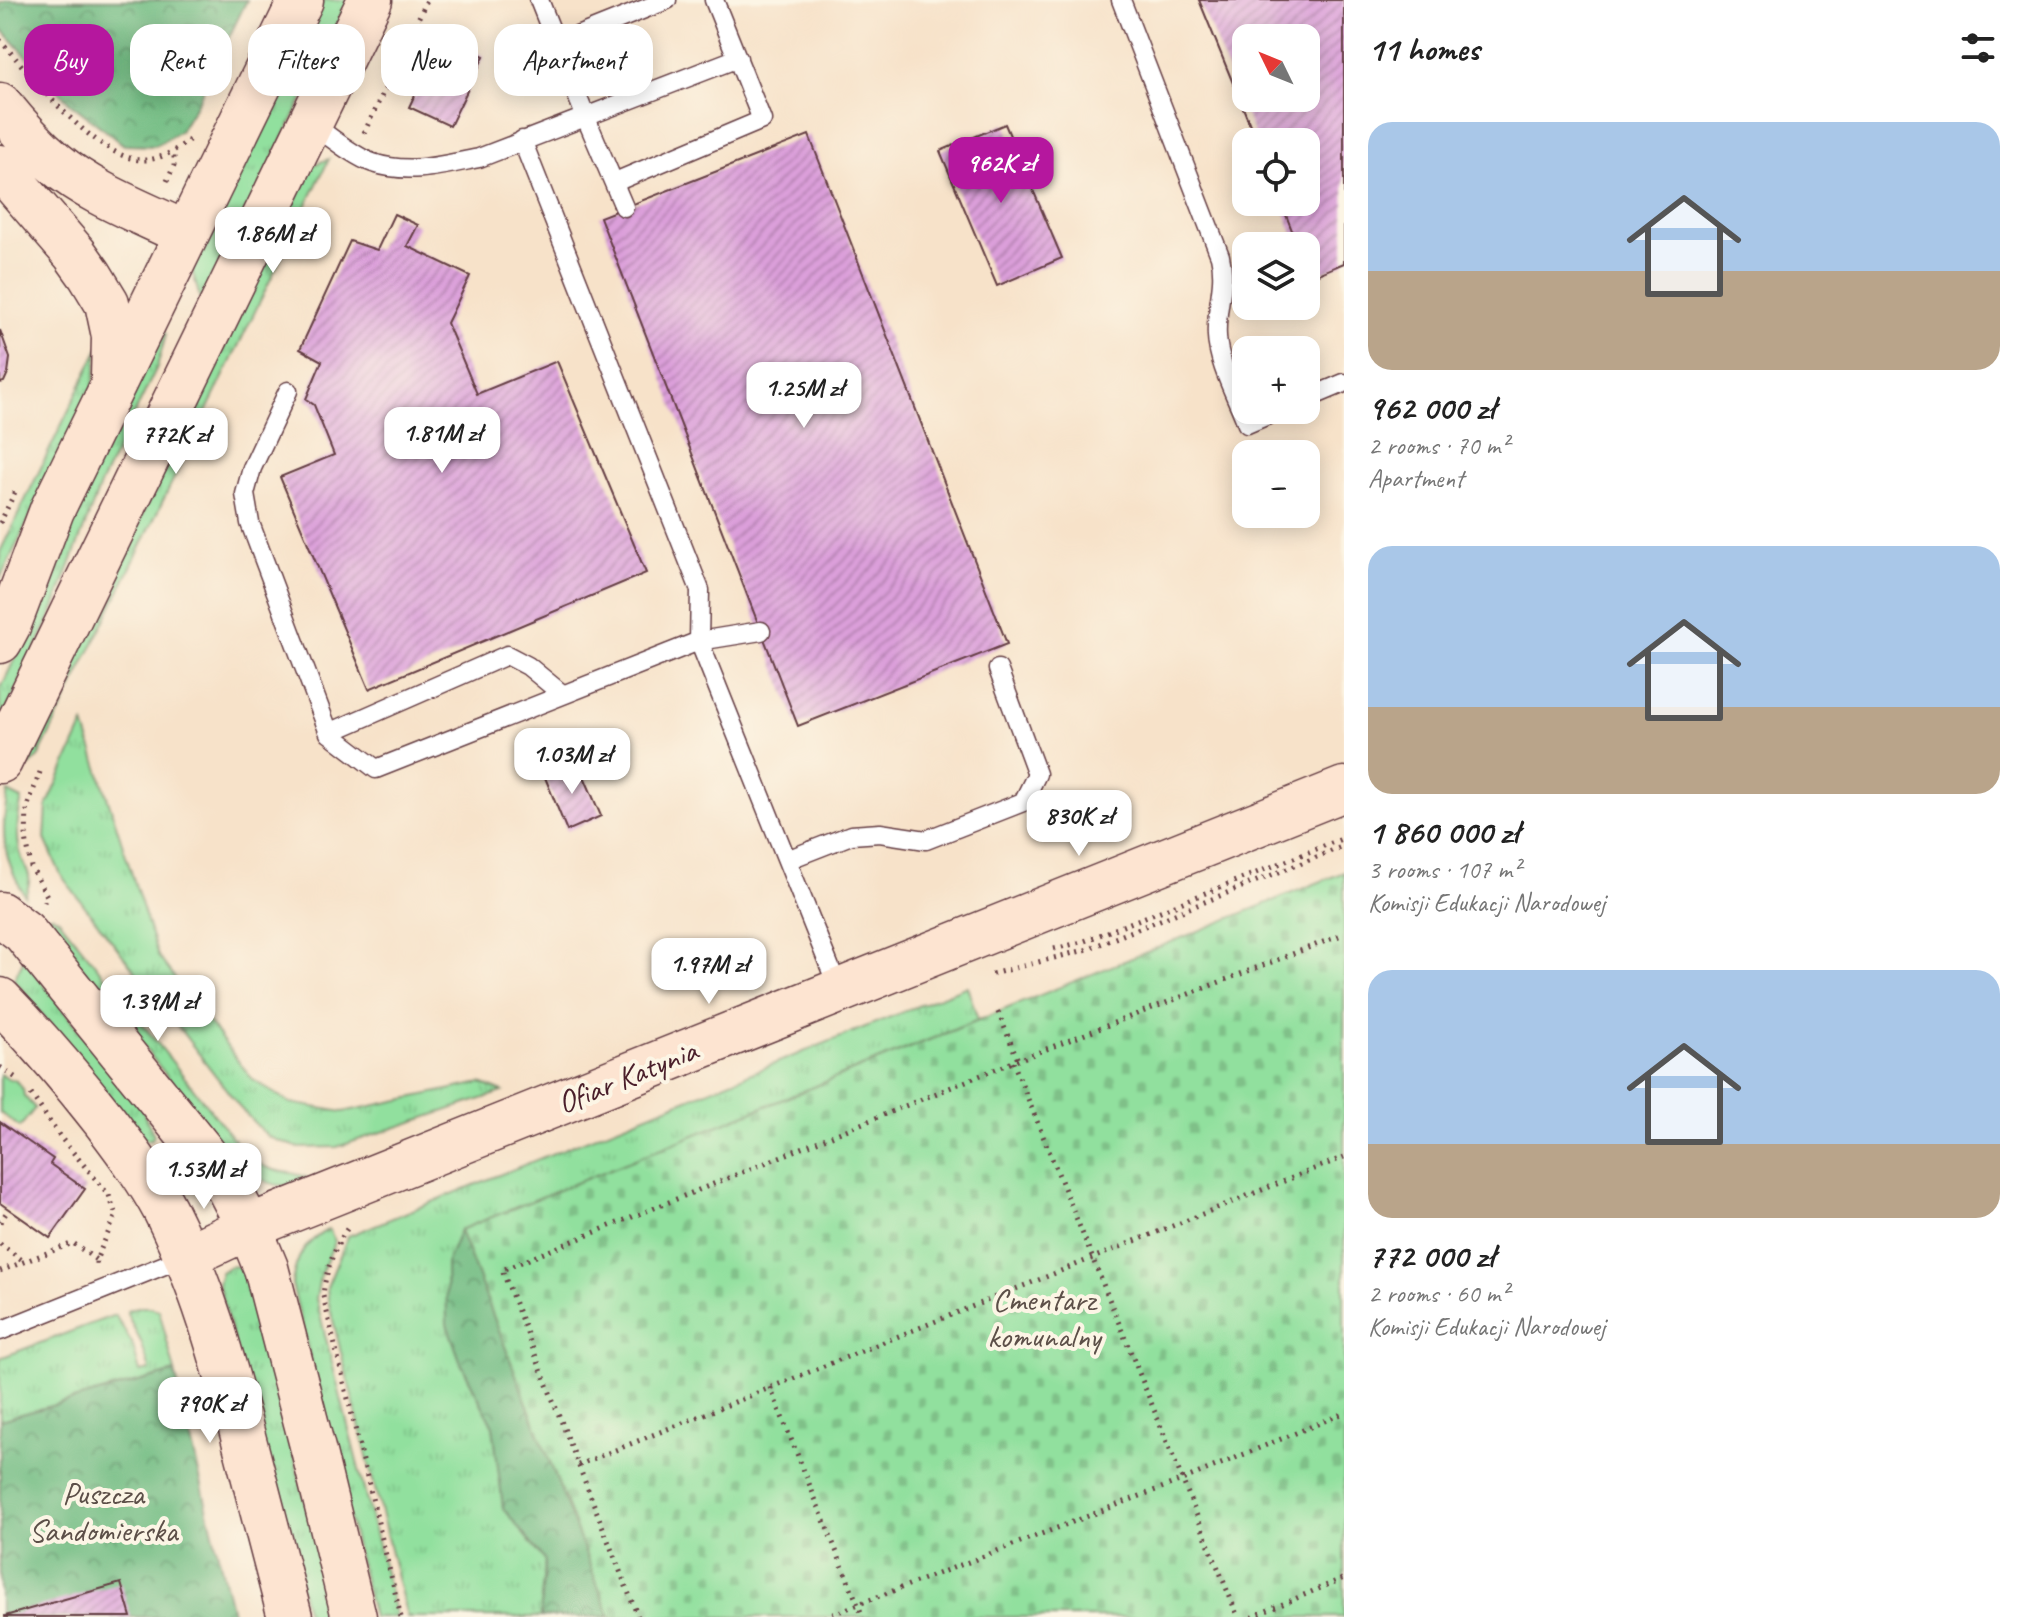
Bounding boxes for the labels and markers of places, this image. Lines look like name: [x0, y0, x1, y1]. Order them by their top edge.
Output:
pin: 962K zł: [927, 137, 1075, 205]
pin: 1.86M zł: [190, 207, 356, 275]
pin: 1.25M zł: [721, 362, 887, 430]
pin: 1.81M zł: [359, 407, 525, 475]
pin: 772K zł: [102, 408, 250, 476]
pin: 1.03M zł: [489, 728, 655, 796]
pin: 830K zł: [1005, 790, 1153, 858]
pin: 1.97M zł: [626, 938, 792, 1006]
pin: 1.39M zł: [75, 975, 241, 1043]
pin: 1.53M zł: [121, 1143, 287, 1211]
pin: 790K zł: [136, 1377, 284, 1445]

